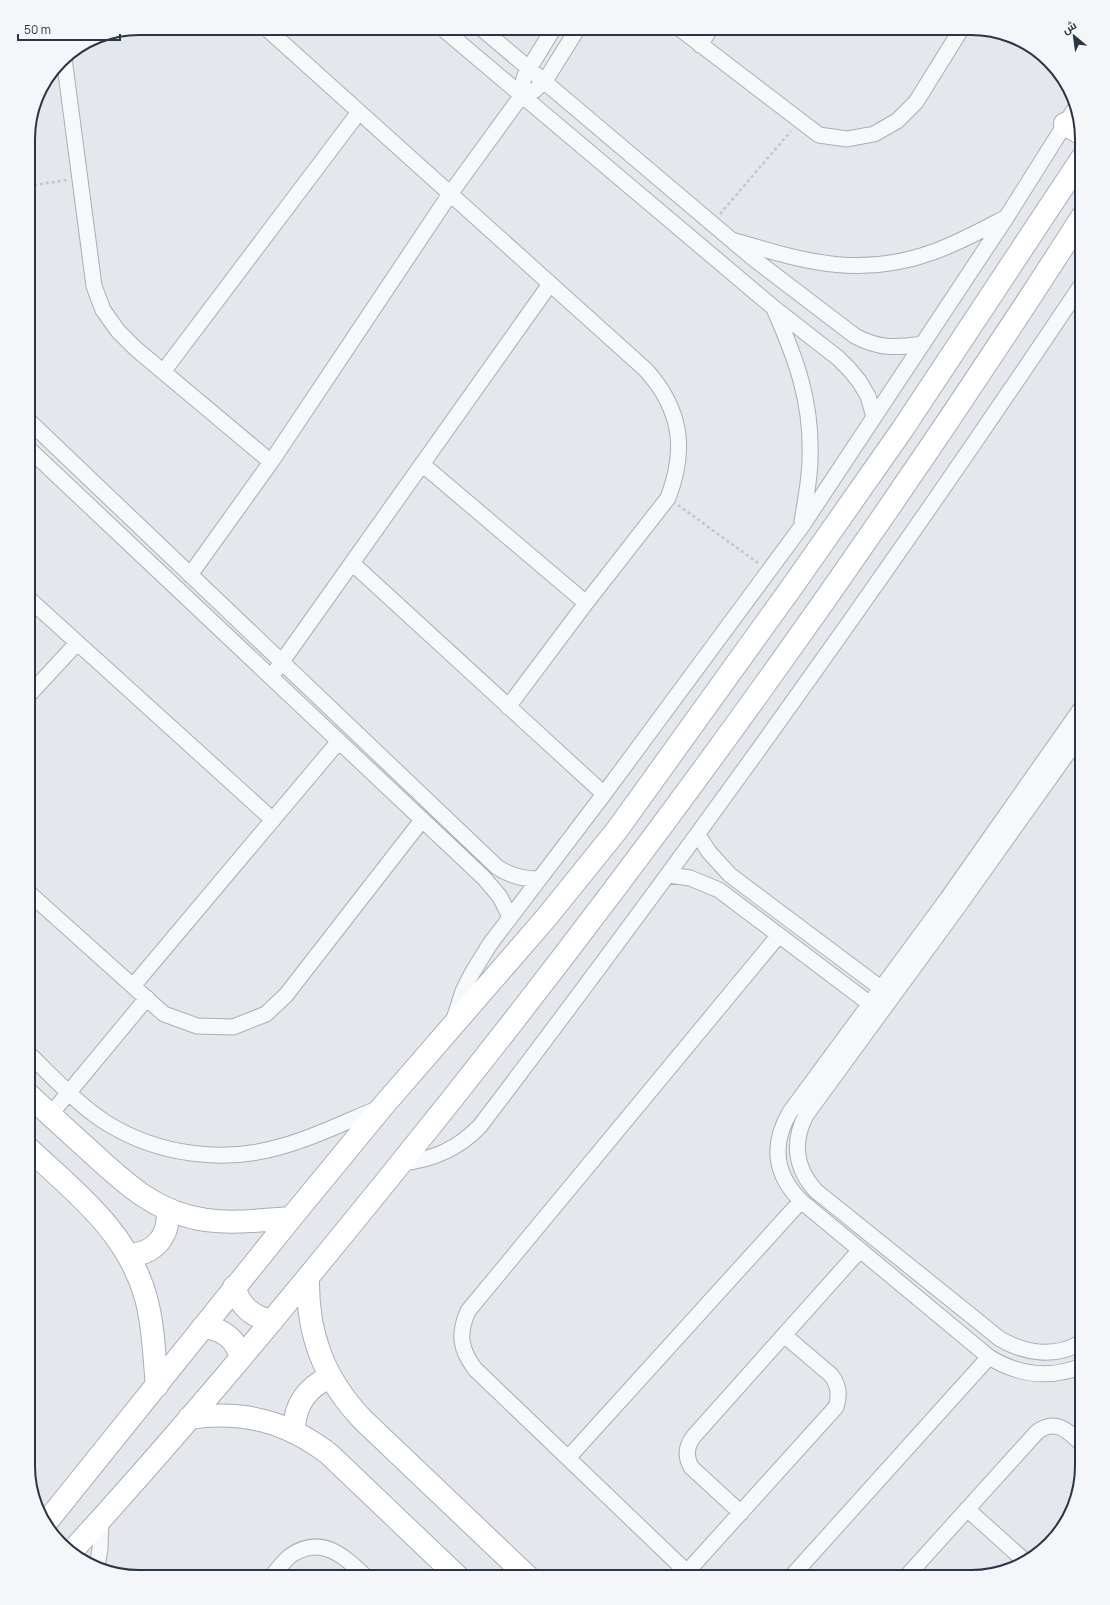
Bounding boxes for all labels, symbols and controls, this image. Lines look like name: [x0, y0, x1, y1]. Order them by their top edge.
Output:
scale bar: [18, 16, 120, 42]
north arrow: [1054, 16, 1094, 56]
text: ش: [1059, 17, 1079, 37]
text: 50 m: [24, 21, 51, 38]

